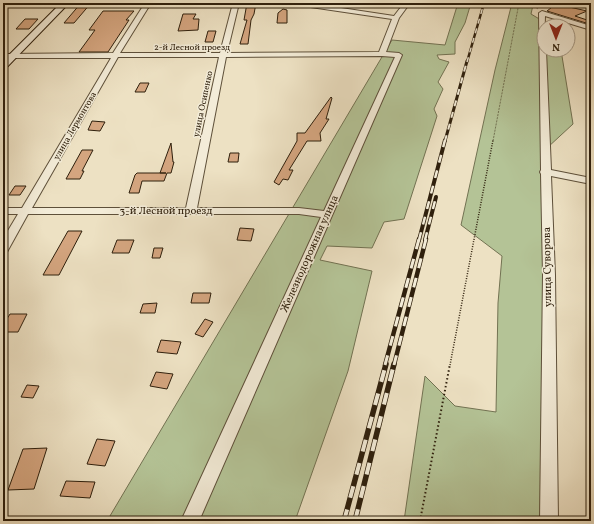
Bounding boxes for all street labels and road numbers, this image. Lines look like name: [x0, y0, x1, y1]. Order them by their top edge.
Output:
street label: 2-й Лесной проезд: [154, 41, 230, 54]
street label: улица Осипенко: [190, 69, 216, 138]
street label: улица Лермонтова: [50, 89, 100, 163]
street label: Железнодорожная улица: [277, 192, 343, 315]
street label: 3-й Лесной проезд: [120, 204, 213, 219]
street label: улица Суворова: [540, 226, 556, 307]

